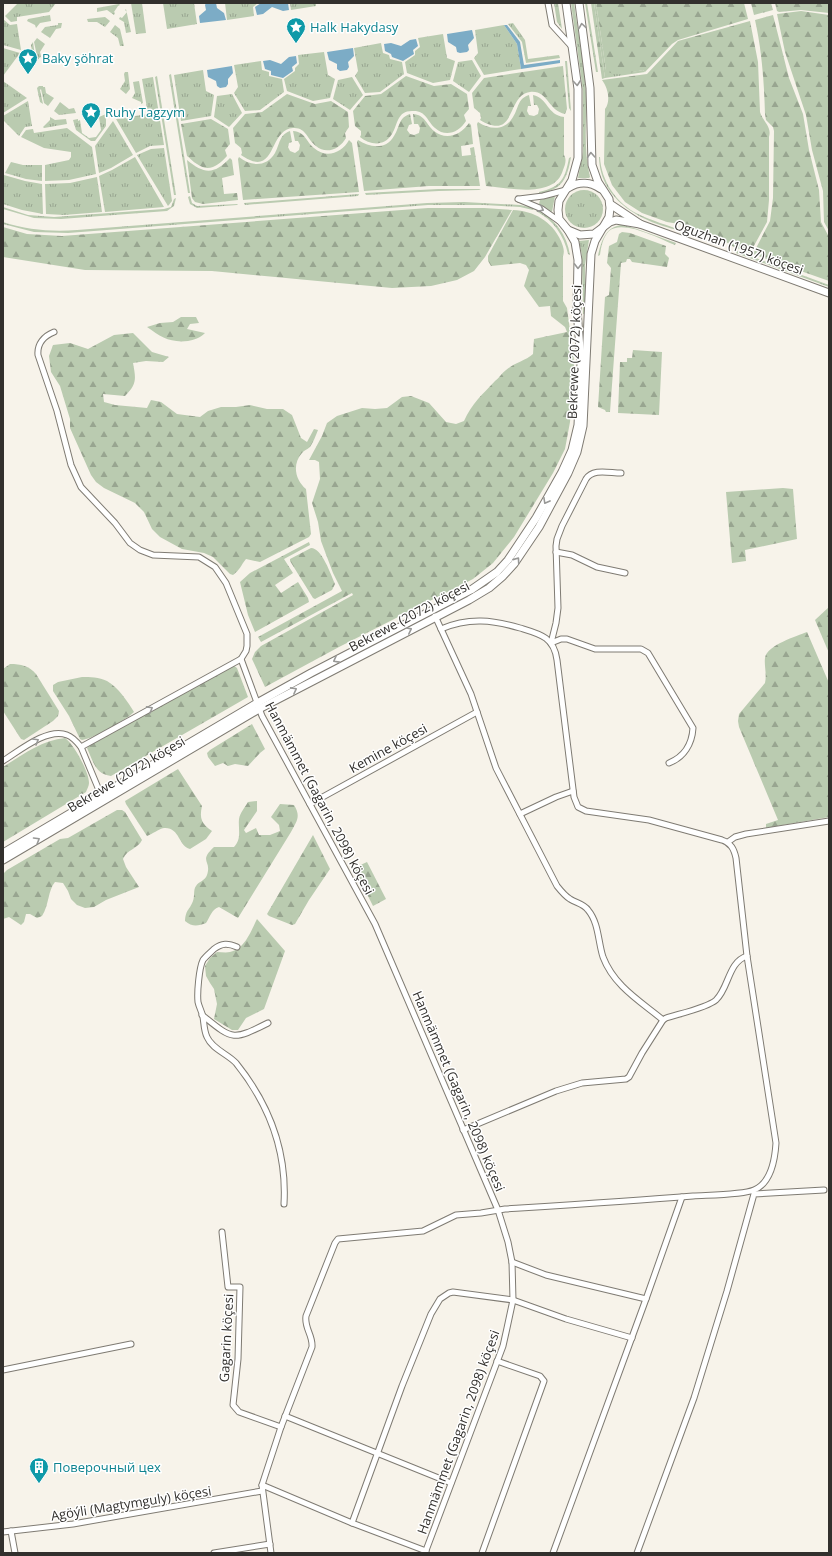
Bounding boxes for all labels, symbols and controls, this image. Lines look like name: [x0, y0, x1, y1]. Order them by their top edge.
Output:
place icon: Halk Hakydasy: [285, 16, 307, 44]
place label: Halk Hakydasy: [310, 18, 399, 36]
one-way arrow: [578, 23, 587, 29]
place icon: Baky şöhrat: [17, 47, 39, 75]
place label: Baky şöhrat: [42, 49, 114, 67]
one-way arrow: [573, 80, 582, 86]
place icon: Ruhy Tagzym: [80, 101, 102, 129]
place label: Ruhy Tagzym: [105, 103, 185, 121]
one-way arrow: [587, 152, 596, 158]
one-way arrow: [537, 204, 544, 212]
street label: Oguzhan (1957) köçesi: [672, 215, 806, 279]
one-way arrow: [573, 263, 582, 269]
street label: Bekrewe (2072) köçesi: [563, 285, 585, 419]
one-way arrow: [543, 497, 550, 504]
one-way arrow: [512, 557, 520, 564]
street label: Bekrewe (2072) köçesi: [345, 577, 473, 655]
one-way arrow: [405, 628, 413, 635]
one-way arrow: [333, 655, 340, 663]
one-way arrow: [290, 688, 297, 695]
street label: Hanmämmet (Gagarin, 2098) köçesi: [261, 698, 379, 898]
one-way arrow: [146, 706, 153, 714]
street label: Kemine köçesi: [346, 719, 430, 777]
street label: Bekrewe (2072) köçesi: [64, 732, 188, 816]
one-way arrow: [32, 738, 39, 745]
one-way arrow: [33, 838, 40, 845]
street label: Hanmämmet (Gagarin, 2098) köçesi: [408, 988, 510, 1194]
street label: Gagarin köçesi: [215, 1293, 237, 1383]
street label: Hanmämmet (Gagarin, 2098) köçesi: [413, 1327, 503, 1537]
building icon: Поверочный цех: [28, 1456, 50, 1484]
place label: Поверочный цех: [53, 1458, 161, 1476]
street label: Agöýli (Magtymguly) köçesi: [49, 1481, 213, 1525]

